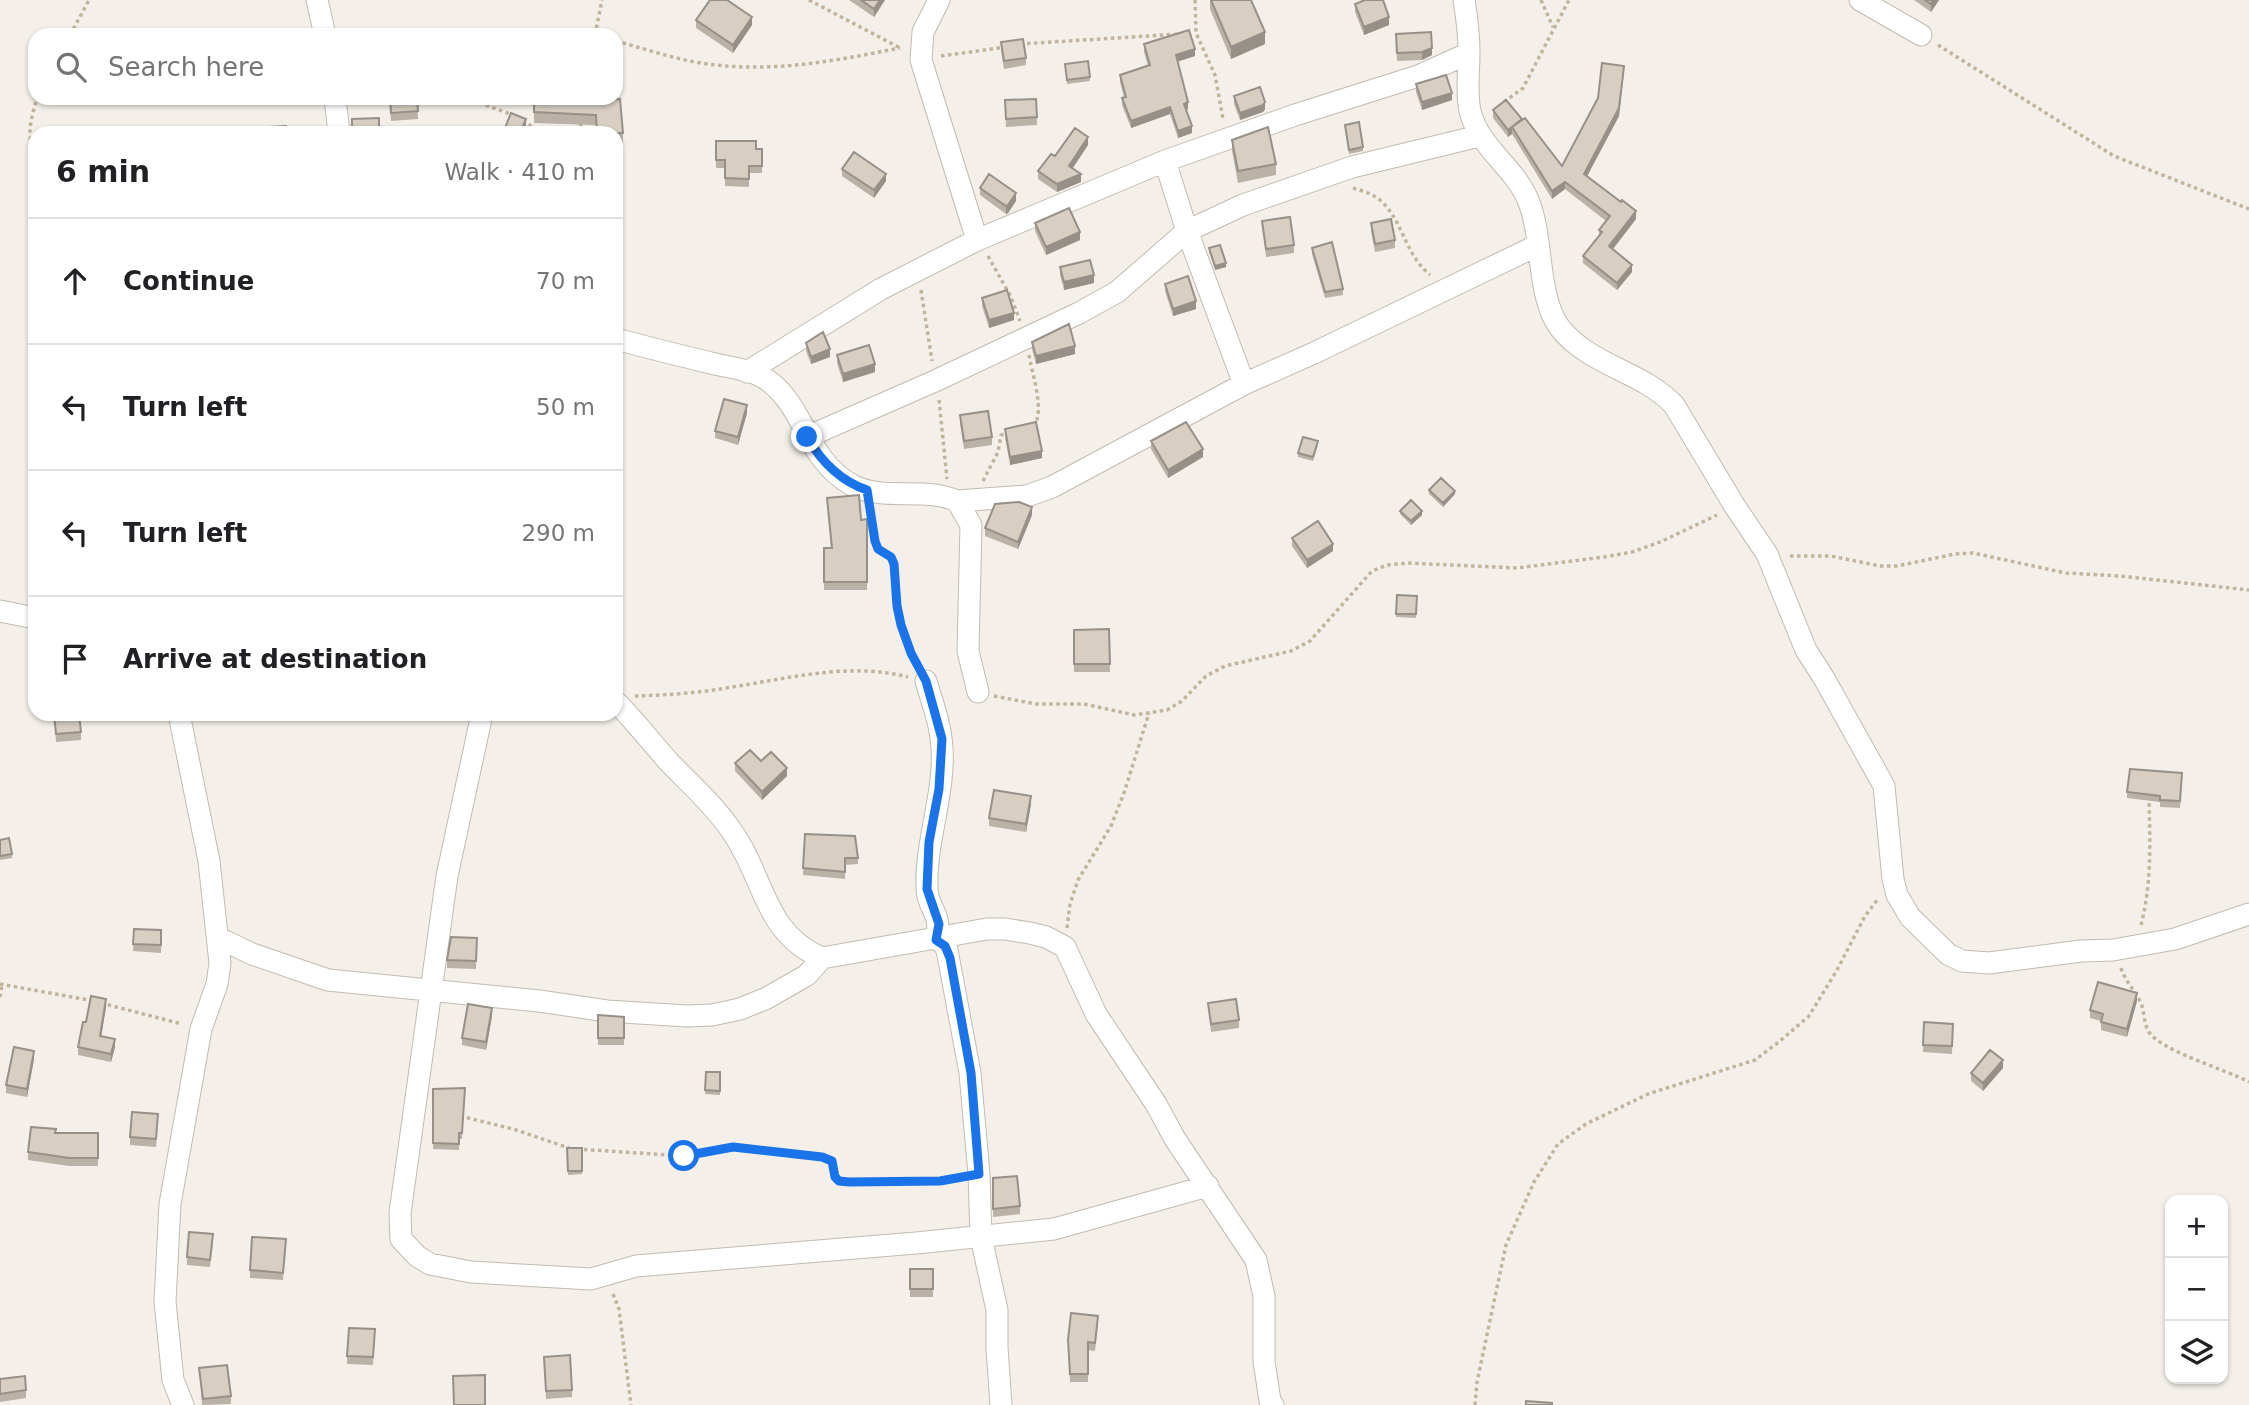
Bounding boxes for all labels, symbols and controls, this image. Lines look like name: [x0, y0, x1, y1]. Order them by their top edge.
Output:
search box: [28, 28, 623, 105]
icon: search: [52, 48, 90, 86]
text: Search here: [108, 52, 264, 82]
text: 6 min: [56, 154, 150, 189]
text: Walk · 410 m: [444, 159, 595, 185]
icon: ahead: [56, 262, 94, 300]
text: Continue: [123, 266, 254, 296]
text: 70 m: [536, 268, 595, 294]
icon: left: [56, 388, 94, 426]
text: Turn left: [123, 392, 247, 422]
text: 50 m: [536, 394, 595, 420]
route end: [791, 421, 822, 452]
icon: left: [56, 514, 94, 552]
text: Turn left: [123, 518, 247, 548]
text: 290 m: [521, 520, 595, 546]
icon: arrive: [56, 640, 94, 678]
text: Arrive at destination: [123, 644, 427, 674]
route start: [668, 1140, 699, 1171]
map controls: [2165, 1195, 2228, 1384]
button: +: [2165, 1195, 2228, 1258]
button: −: [2165, 1258, 2228, 1321]
button: layers: [2165, 1321, 2228, 1384]

